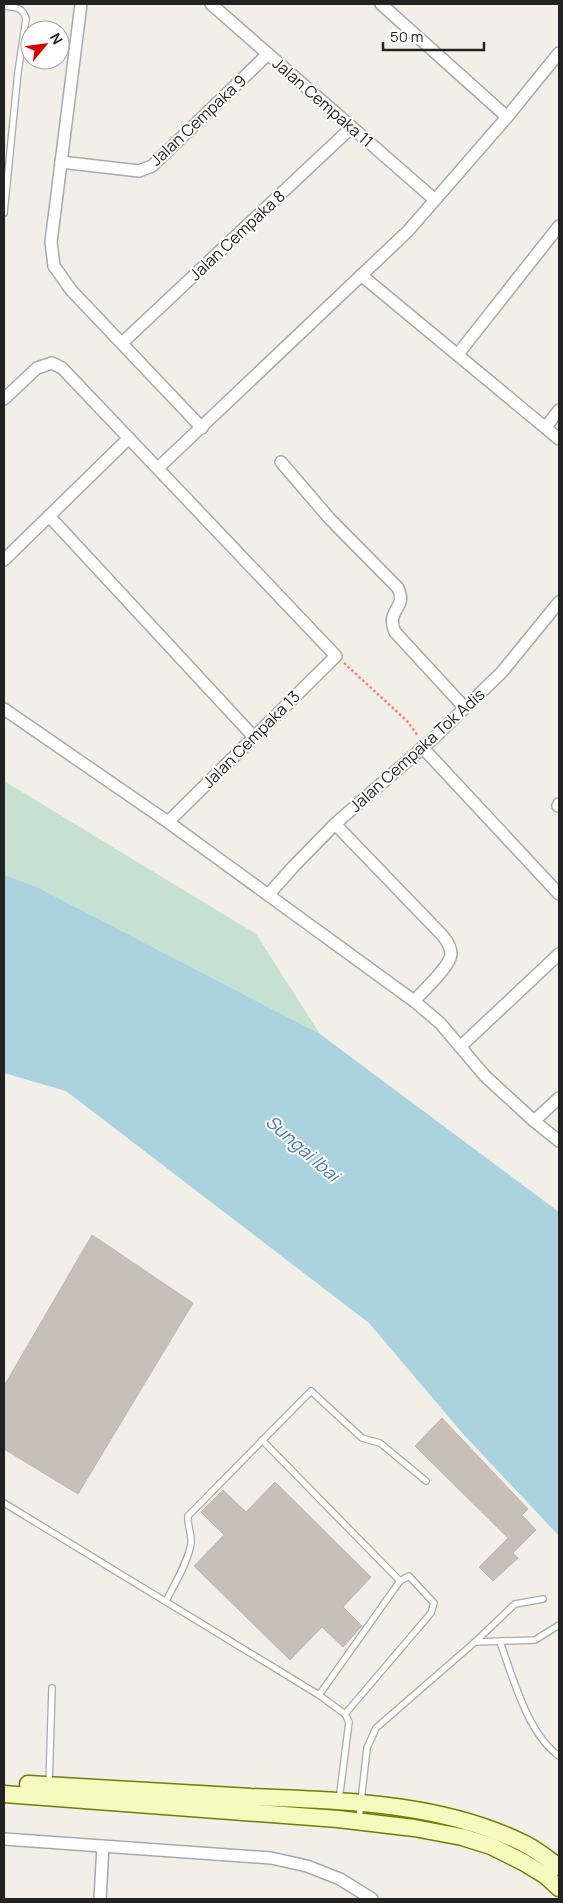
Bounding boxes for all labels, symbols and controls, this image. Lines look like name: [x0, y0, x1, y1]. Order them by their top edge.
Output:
north arrow: [20, 20, 70, 70]
scale bar: [383, 20, 484, 52]
text: 50 m: [390, 26, 424, 47]
text: N: [46, 29, 68, 47]
street label: Jalan Cempaka 11: [268, 52, 378, 152]
street label: Jalan Cempaka 9: [145, 70, 251, 170]
street label: Jalan Cempaka 8: [184, 185, 290, 285]
street label: Jalan Cempaka Tok Adis: [345, 683, 489, 817]
street label: Jalan Cempaka 13: [198, 686, 304, 792]
water label: Sungai Ibai: [261, 1109, 347, 1188]

